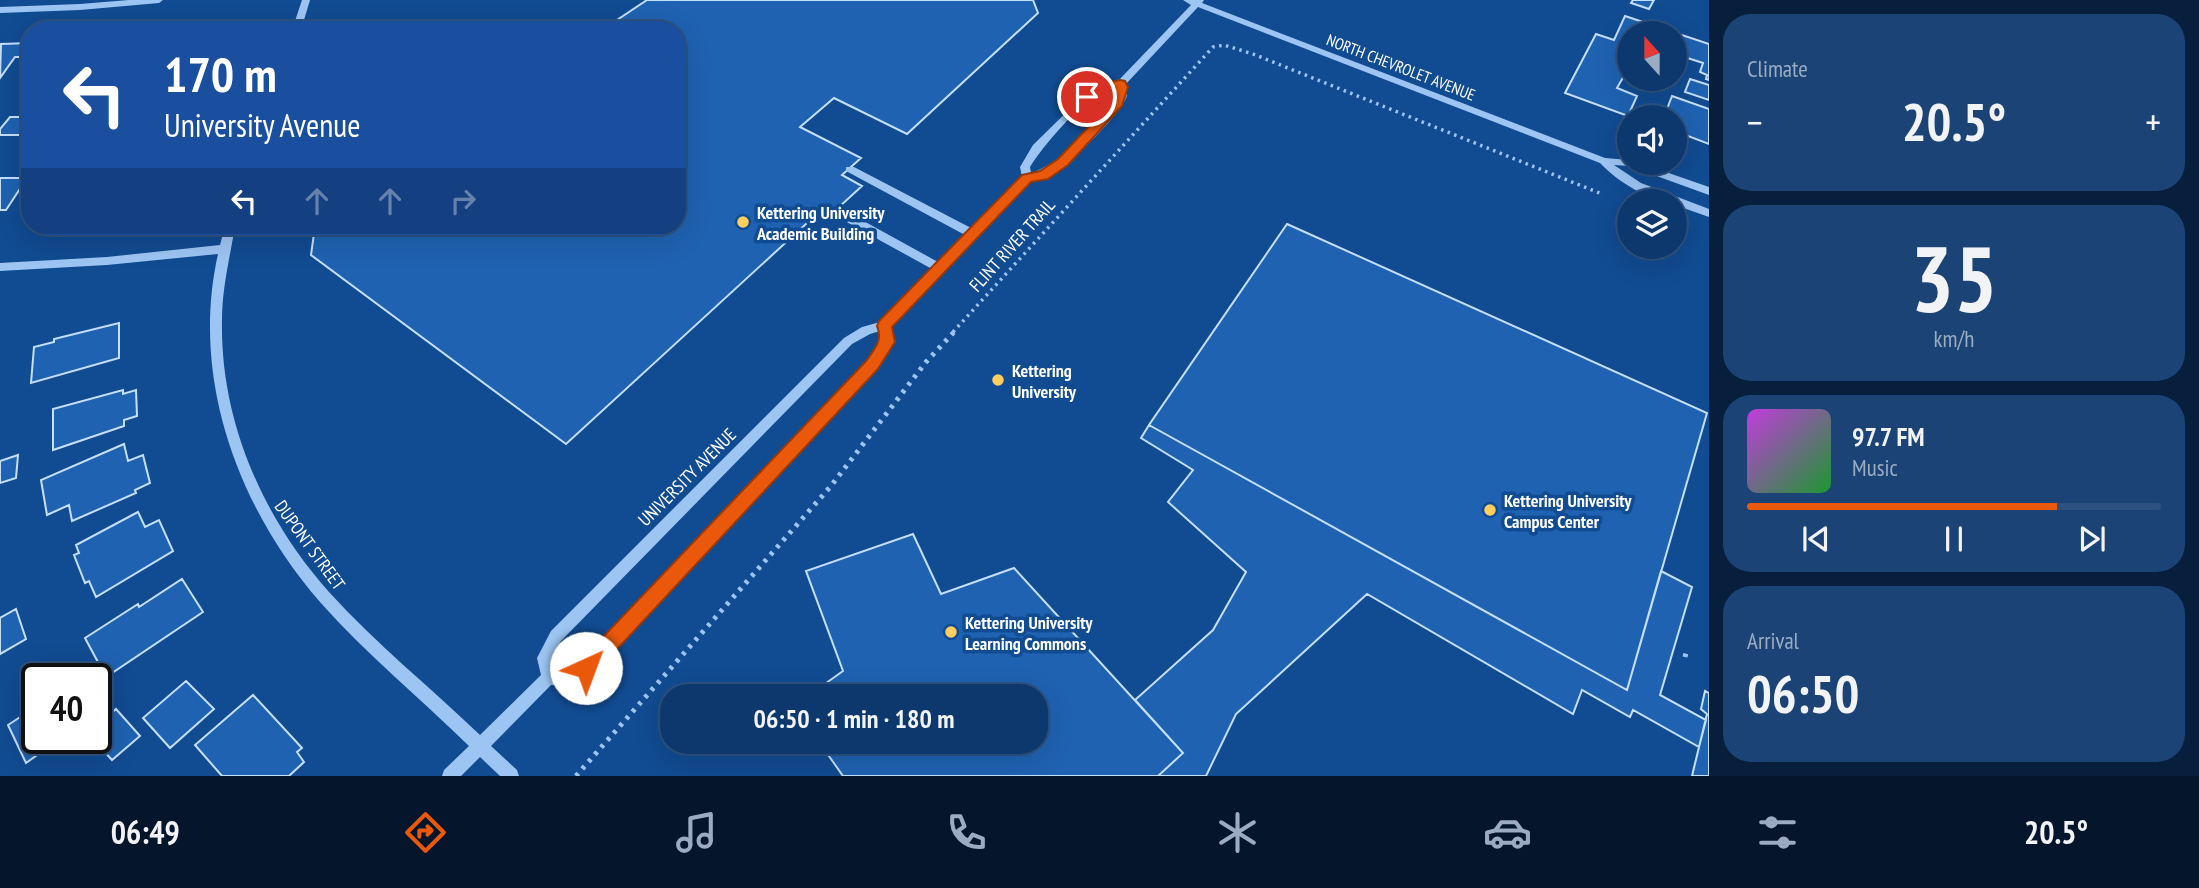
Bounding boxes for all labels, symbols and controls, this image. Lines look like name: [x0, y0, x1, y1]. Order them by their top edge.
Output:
north arrow: [1617, 21, 1687, 91]
map controls: [1617, 21, 1687, 259]
street label: NORTH CHEVROLET AVENUE: [1324, 29, 1478, 105]
text: 170 m: [164, 42, 277, 106]
icon: left: [49, 49, 140, 140]
text: Climate: [1747, 54, 1808, 83]
pin: [1057, 67, 1117, 127]
icon: arrive: [1068, 78, 1106, 116]
text: 20.5°: [1902, 88, 2006, 155]
text: −: [1747, 97, 1763, 146]
text: +: [2145, 97, 2161, 146]
text: University Avenue: [164, 104, 360, 146]
button: sound: [1617, 105, 1687, 175]
icon: left: [225, 182, 263, 220]
icon: ahead: [298, 182, 336, 220]
icon: ahead: [371, 182, 409, 220]
icon: right: [444, 182, 482, 220]
button: layers: [1617, 189, 1687, 259]
street label: FLINT RIVER TRAIL: [964, 193, 1060, 296]
place label: Kettering University Academic Building: [756, 201, 885, 245]
marker: Kettering University Academic Building: [735, 214, 751, 230]
text: 35: [1911, 219, 1998, 337]
text: km/h: [1934, 324, 1974, 353]
place label: Kettering University: [1012, 359, 1077, 403]
marker: Kettering University: [990, 372, 1006, 388]
text: 97.7 FM: [1852, 420, 1925, 453]
street label: UNIVERSITY AVENUE: [633, 423, 741, 531]
text: Music: [1852, 453, 1898, 482]
place label: Kettering University Campus Center: [1504, 489, 1632, 533]
street label: DUPONT STREET: [270, 496, 350, 594]
marker: Kettering University Campus Center: [1482, 502, 1498, 518]
icon: previous: [1797, 520, 1835, 558]
icon: pause: [1935, 520, 1973, 558]
icon: next: [2073, 520, 2111, 558]
place label: Kettering University Learning Commons: [965, 611, 1093, 655]
marker: Kettering University Learning Commons: [943, 624, 959, 640]
text: Arrival: [1747, 626, 1799, 655]
position arrow: [549, 631, 623, 705]
text: 06:50: [1747, 660, 1859, 727]
speed limit sign: 40: [21, 663, 112, 754]
text: 06:50 · 1 min · 180 m: [754, 702, 954, 735]
icon: directions: [401, 808, 450, 857]
icon: music: [672, 808, 721, 857]
icon: phone: [942, 808, 991, 857]
icon: climate: [1213, 808, 1262, 857]
icon: car: [1483, 808, 1532, 857]
icon: filters: [1753, 808, 1802, 857]
text: 06:49: [111, 811, 180, 853]
text: 20.5°: [2024, 811, 2088, 853]

